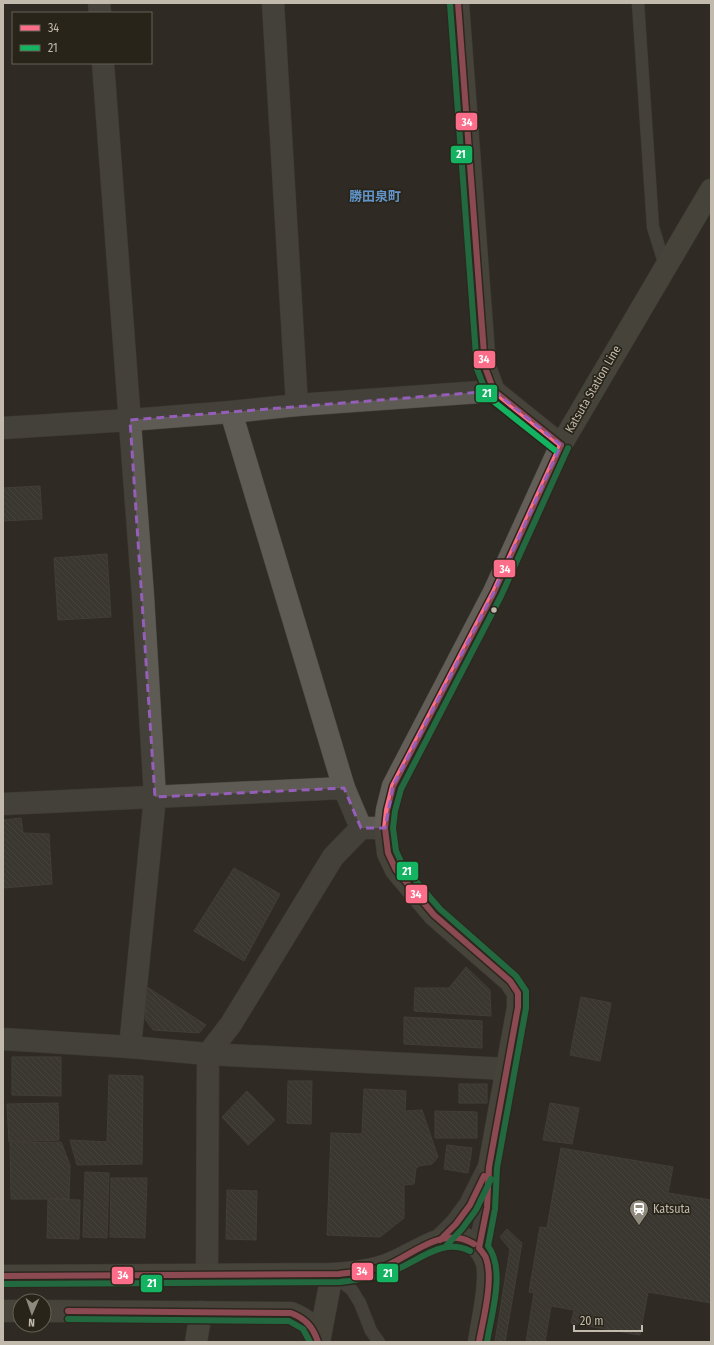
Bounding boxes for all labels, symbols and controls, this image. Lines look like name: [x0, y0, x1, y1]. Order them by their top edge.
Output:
legend: [12, 12, 152, 64]
text: 34: [48, 21, 59, 35]
text: 21: [48, 41, 58, 55]
line badge: 34: [455, 112, 478, 131]
text: 34: [461, 116, 473, 129]
line badge: 21: [450, 145, 473, 164]
text: 21: [455, 148, 466, 161]
district label: 勝田泉町: [349, 189, 401, 204]
street label: Katsuta Station Line: [562, 343, 624, 435]
line badge: 34: [473, 350, 496, 369]
text: 34: [478, 353, 490, 366]
line badge: 21: [475, 384, 498, 403]
text: 21: [481, 387, 492, 400]
line badge: 34: [493, 559, 516, 578]
text: 34: [499, 563, 511, 576]
unlabelled marker: [489, 605, 499, 615]
line badge: 21: [396, 861, 419, 881]
text: 21: [401, 865, 412, 878]
line badge: 34: [405, 884, 428, 904]
text: 34: [410, 888, 422, 901]
station icon: Katsuta: [628, 1198, 650, 1226]
place label: Katsuta: [653, 1202, 690, 1216]
line badge: 34: [351, 1262, 374, 1281]
line badge: 21: [376, 1263, 399, 1283]
text: 34: [356, 1265, 368, 1278]
line badge: 34: [111, 1266, 134, 1285]
text: 21: [382, 1267, 393, 1280]
text: 34: [117, 1269, 129, 1282]
line badge: 21: [140, 1274, 163, 1293]
text: 21: [146, 1277, 157, 1290]
north arrow: [12, 1293, 52, 1333]
scale bar: [574, 1307, 642, 1333]
text: 20 m: [580, 1314, 604, 1328]
text: N: [28, 1316, 35, 1329]

